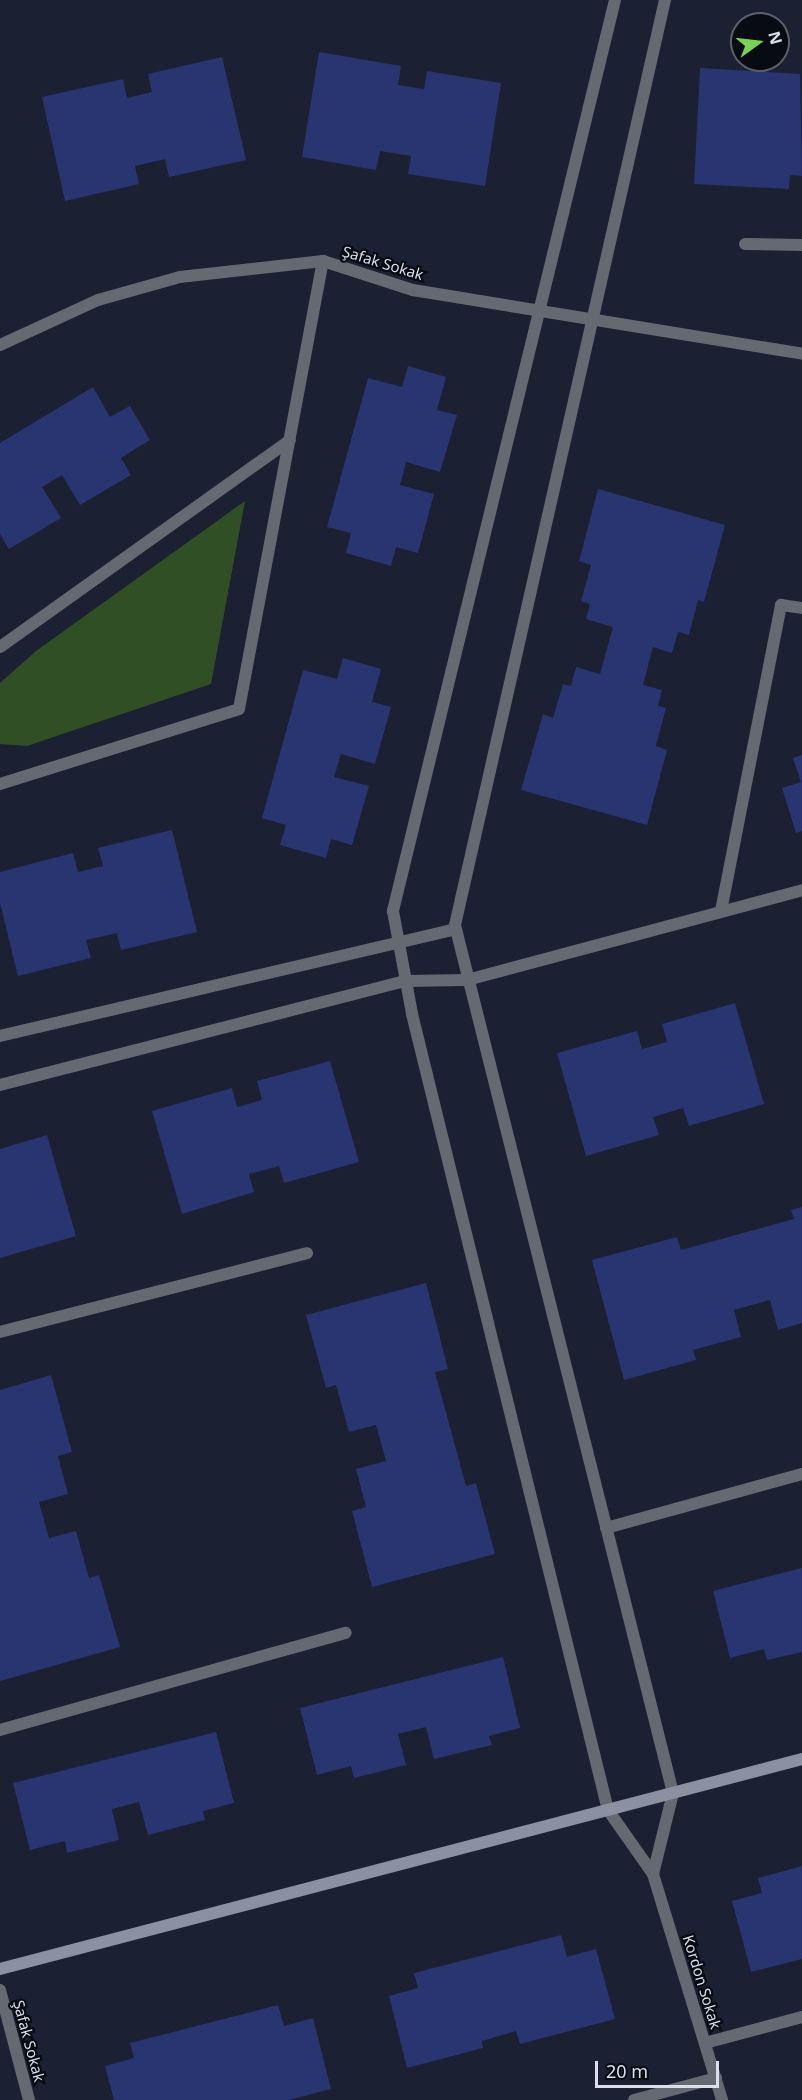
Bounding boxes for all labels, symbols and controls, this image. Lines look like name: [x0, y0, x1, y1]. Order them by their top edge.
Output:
north arrow: [730, 12, 790, 72]
text: N: [763, 29, 788, 47]
street label: Şafak Sokak: [340, 242, 426, 284]
street label: Kordon Sokak: [679, 1933, 725, 2031]
street label: Şafak Sokak: [9, 1998, 49, 2084]
scale bar: [598, 2049, 722, 2087]
text: 20 m: [606, 2059, 648, 2083]

